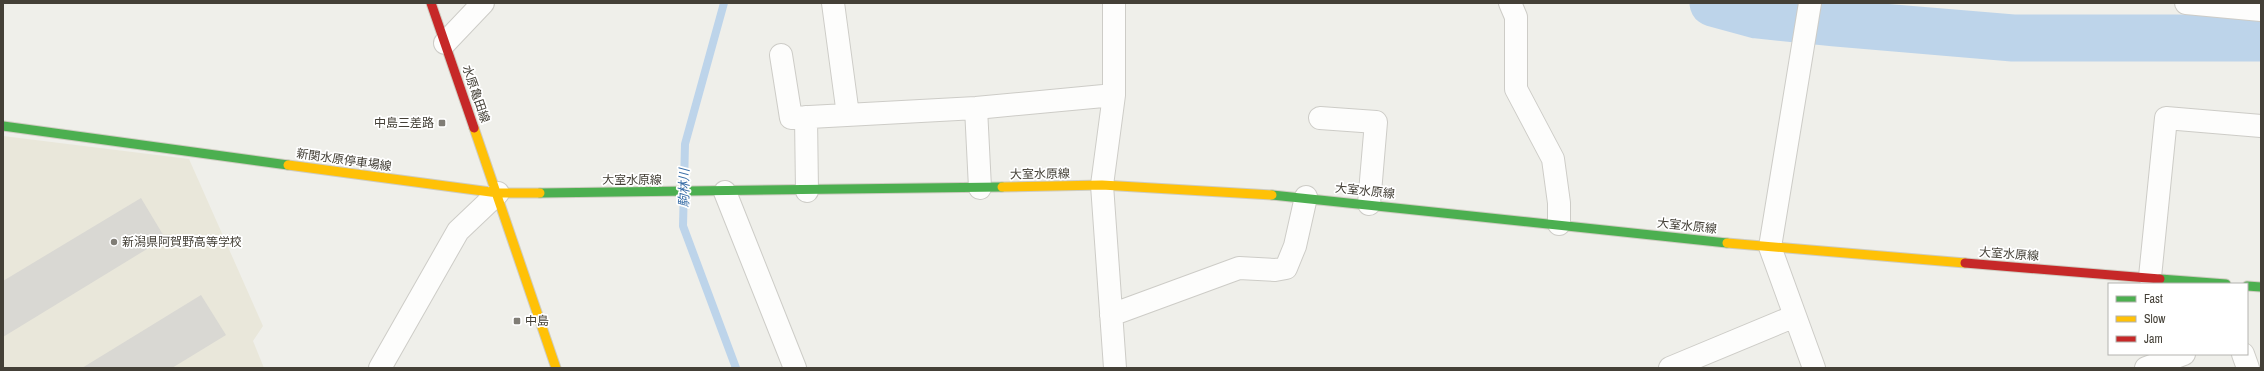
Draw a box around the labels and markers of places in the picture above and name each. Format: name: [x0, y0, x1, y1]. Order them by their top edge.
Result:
place label: 中島三差路: [374, 115, 434, 131]
marker: 中島三差路: [437, 118, 447, 128]
place label: 新潟県阿賀野高等学校: [122, 234, 242, 250]
marker: 新潟県阿賀野高等学校: [109, 237, 119, 247]
place label: 中島: [525, 313, 549, 329]
marker: 中島: [512, 316, 522, 326]

